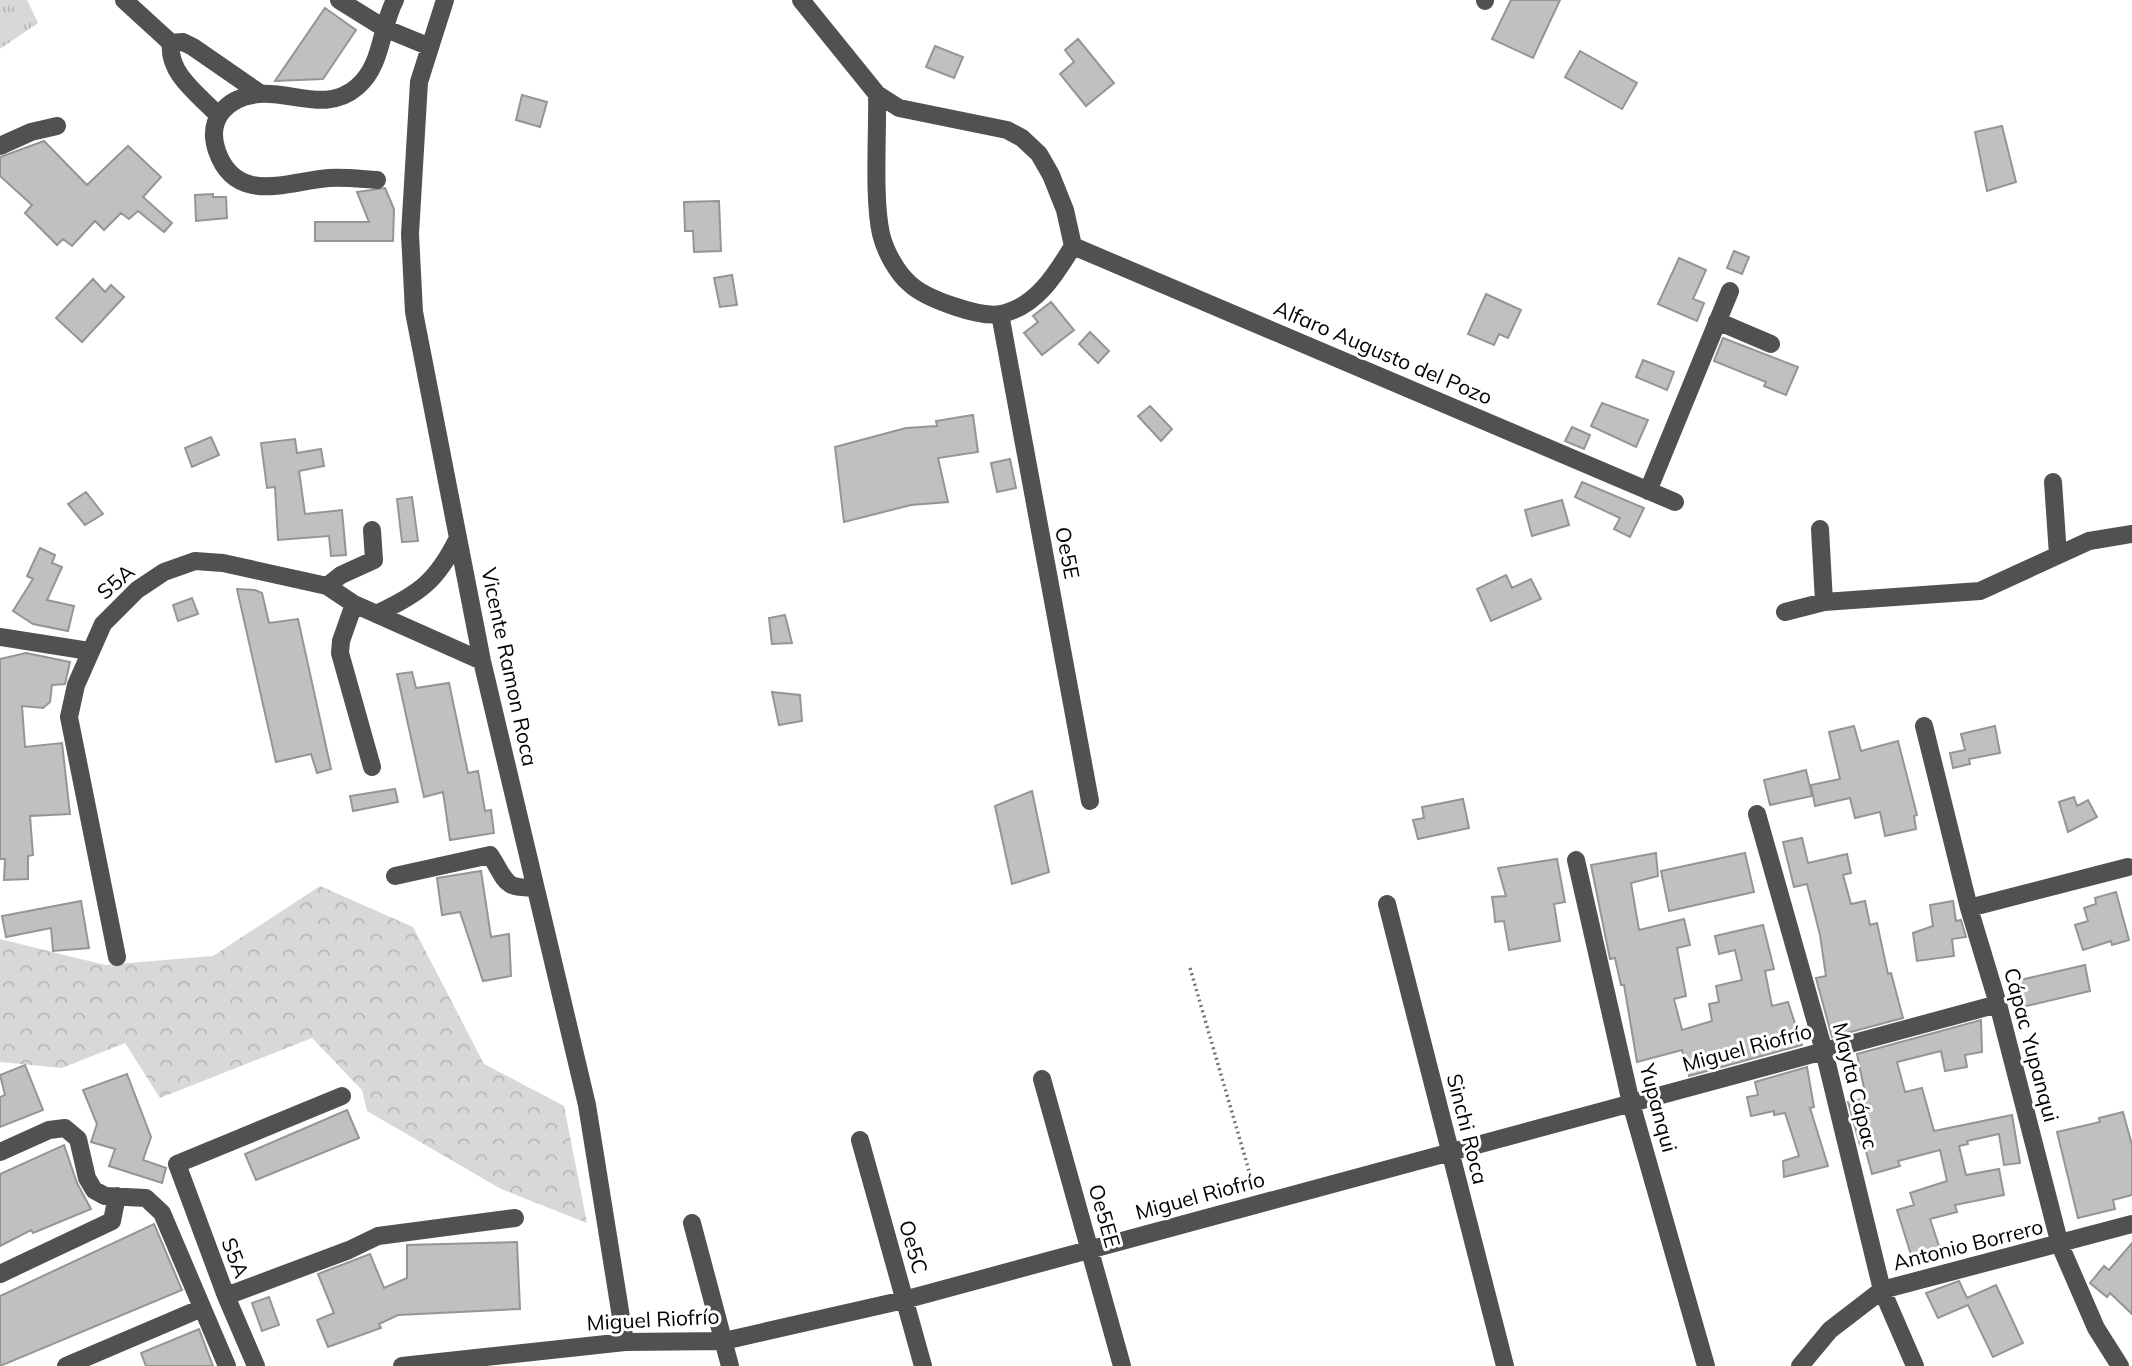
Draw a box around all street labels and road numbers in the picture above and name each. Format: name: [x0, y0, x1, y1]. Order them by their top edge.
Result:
street label: Alfaro Augusto del Pozo: [1270, 294, 1496, 410]
street label: Oe5E: [1050, 525, 1086, 581]
street label: S5A: [91, 558, 140, 605]
street label: Vicente Ramon Roca: [476, 565, 544, 768]
street label: Cápac Yupanqui: [1999, 965, 2065, 1125]
street label: Miguel Riofrío: [1679, 1017, 1814, 1077]
street label: Mayta Cápac: [1828, 1020, 1884, 1152]
street label: Yupanqui: [1634, 1060, 1683, 1155]
street label: Sinchi Roca: [1442, 1071, 1494, 1187]
street label: Miguel Riofrío: [1132, 1165, 1267, 1225]
street label: Oe5EE: [1084, 1181, 1126, 1251]
street label: Antonio Borrero: [1890, 1213, 2046, 1275]
street label: Oe5C: [894, 1217, 934, 1277]
street label: S5A: [216, 1234, 256, 1282]
street label: Miguel Riofrío: [586, 1303, 720, 1335]

